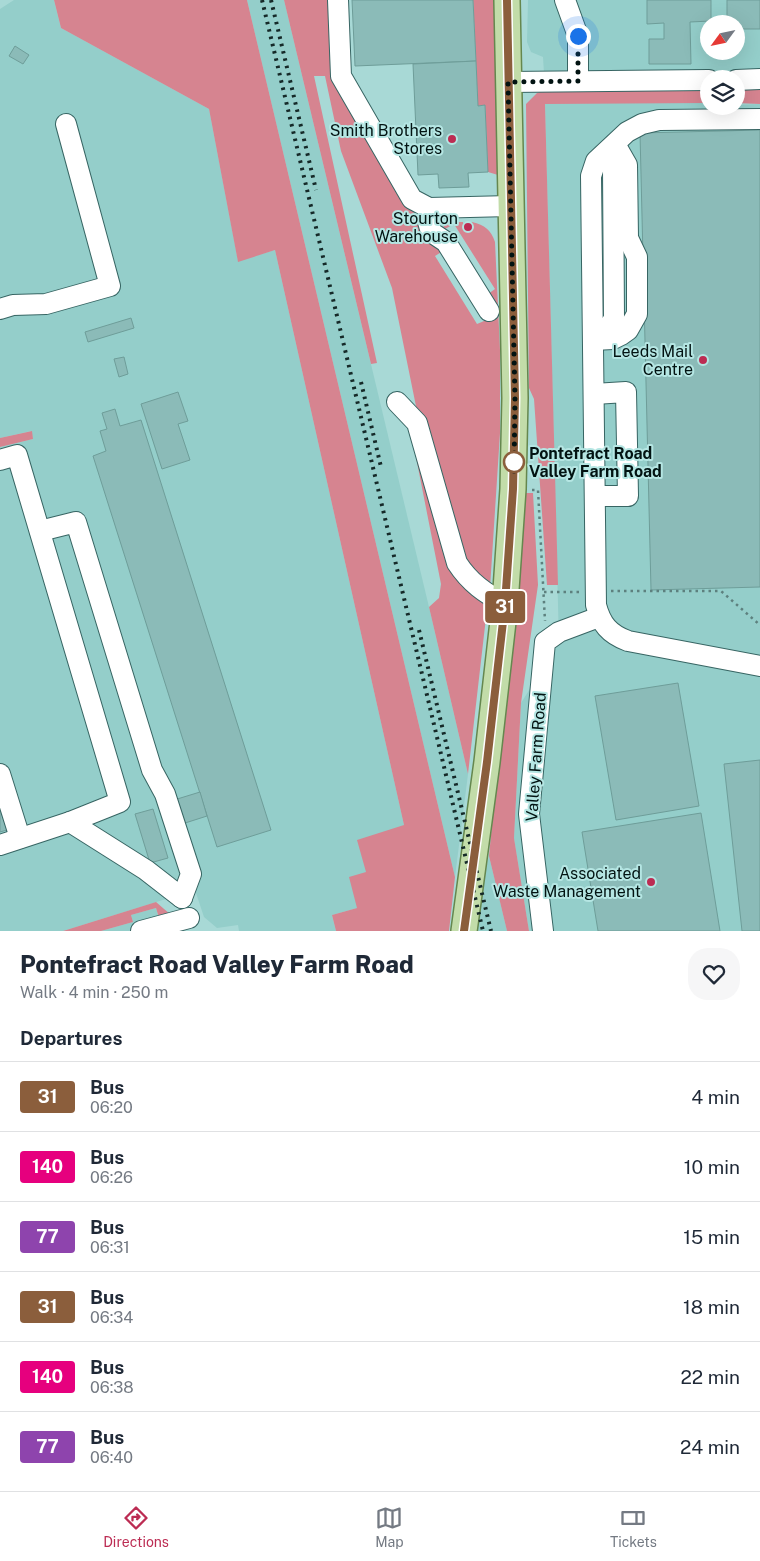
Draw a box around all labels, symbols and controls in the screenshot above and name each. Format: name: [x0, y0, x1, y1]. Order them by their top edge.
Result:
north arrow: [700, 15, 745, 60]
map controls: [700, 15, 745, 115]
your location: [566, 24, 591, 49]
button: layers: [700, 70, 745, 115]
place label: Smith Brothers Stores: [330, 121, 442, 158]
marker: Smith Brothers Stores: [446, 133, 458, 145]
place label: Stourton Warehouse: [375, 209, 458, 246]
marker: Stourton Warehouse: [462, 221, 474, 233]
place label: Leeds Mail Centre: [613, 342, 693, 379]
marker: Leeds Mail Centre: [697, 354, 709, 366]
place label: Pontefract Road Valley Farm Road: [529, 444, 662, 481]
marker: Pontefract Road Valley Farm Road: [503, 451, 525, 473]
line badge: 31: [482, 591, 528, 623]
text: 31: [495, 596, 515, 617]
street label: Valley Farm Road: [522, 692, 550, 822]
place label: Associated Waste Management: [493, 864, 641, 901]
marker: Associated Waste Management: [645, 876, 657, 888]
button: heart: [688, 948, 740, 1000]
text: Pontefract Road Valley Farm Road: [20, 950, 414, 978]
text: Walk · 4 min · 250 m: [20, 983, 168, 1002]
text: Departures: [20, 1027, 123, 1049]
text: Bus: [90, 1076, 124, 1098]
text: 31: [38, 1086, 57, 1107]
text: 4 min: [691, 1086, 740, 1108]
text: 06:20: [90, 1098, 133, 1117]
text: Bus: [90, 1146, 124, 1168]
text: 140: [32, 1156, 63, 1177]
text: 10 min: [684, 1156, 740, 1178]
text: 06:26: [90, 1168, 133, 1187]
text: Bus: [90, 1216, 124, 1238]
text: 77: [36, 1226, 59, 1247]
text: 15 min: [683, 1226, 740, 1248]
text: 06:31: [90, 1238, 130, 1257]
text: Bus: [90, 1286, 124, 1308]
text: 31: [38, 1296, 57, 1317]
text: 18 min: [683, 1296, 740, 1318]
text: 06:34: [90, 1308, 133, 1327]
text: Bus: [90, 1356, 124, 1378]
text: 140: [32, 1366, 63, 1387]
text: 22 min: [681, 1366, 740, 1388]
text: 06:38: [90, 1378, 134, 1397]
text: Bus: [90, 1426, 124, 1448]
text: 77: [36, 1436, 59, 1457]
text: 24 min: [680, 1436, 740, 1458]
text: 06:40: [90, 1448, 133, 1467]
tab: Directions: [103, 1504, 169, 1550]
tab: Map: [375, 1504, 404, 1550]
tab: Tickets: [610, 1504, 657, 1550]

